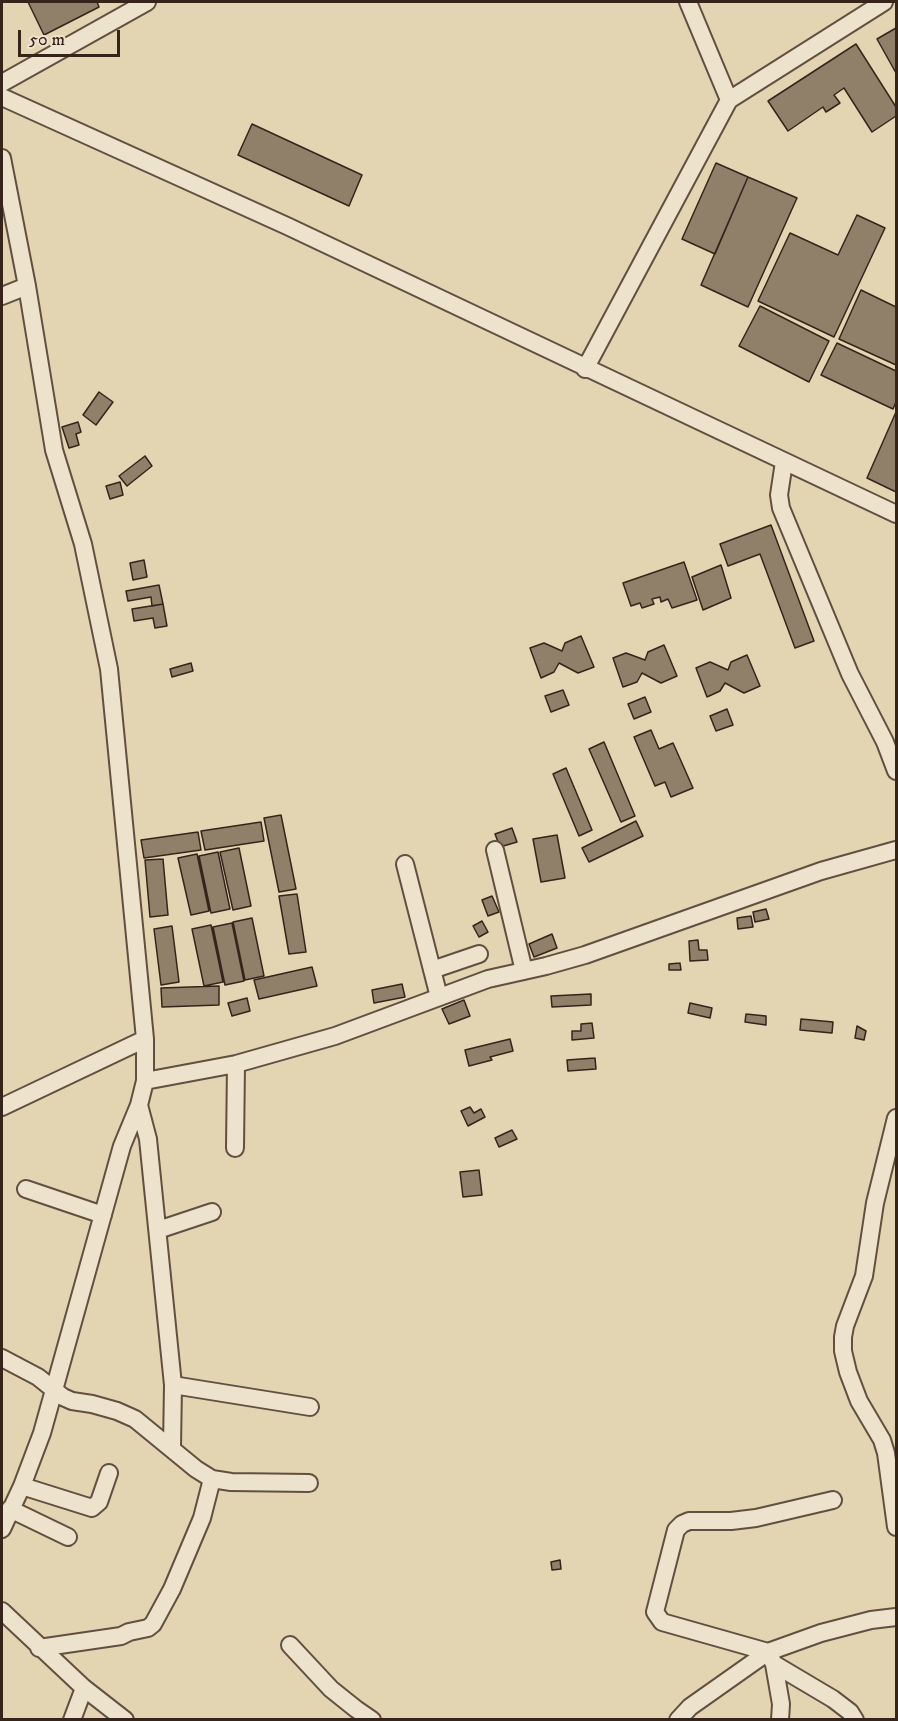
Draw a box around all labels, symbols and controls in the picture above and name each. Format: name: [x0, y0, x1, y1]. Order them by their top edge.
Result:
scale bar: [21, 18, 123, 56]
text: 50 m: [29, 29, 65, 51]

